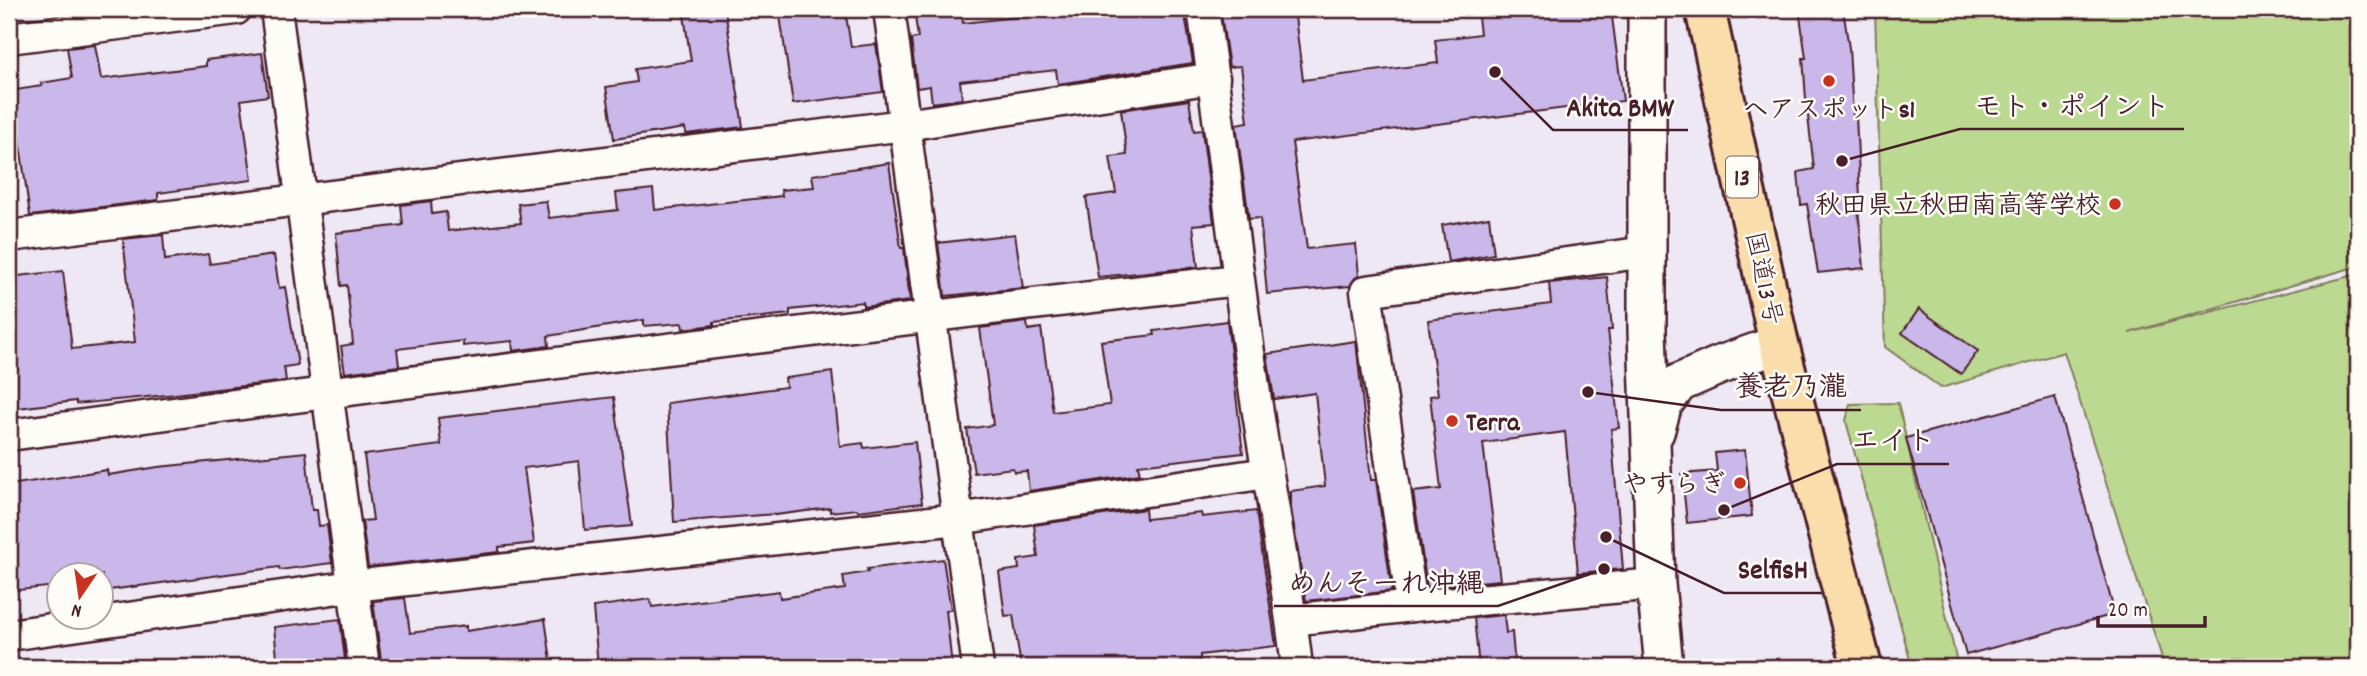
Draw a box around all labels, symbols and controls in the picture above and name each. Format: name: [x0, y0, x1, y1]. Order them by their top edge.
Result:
marker: ヘアスポットs1: [1821, 73, 1837, 89]
callout: モト・ポイント: [1960, 80, 2184, 129]
callout: Akita BMW: [1553, 81, 1688, 130]
text: モト・ポイント: [1974, 90, 2170, 130]
text: Akita BMW: [1566, 91, 1675, 131]
place label: ヘアスポットs1: [1743, 93, 1915, 130]
road number: 13: [1726, 156, 1758, 197]
place label: 秋田県立秋田南高等学校: [1815, 189, 2101, 226]
marker: 秋田県立秋田南高等学校: [2107, 196, 2123, 212]
street label: 国道13号: [1734, 228, 1790, 329]
callout: 養老乃瀧: [1721, 361, 1861, 410]
text: 養老乃瀧: [1735, 370, 1847, 410]
place label: Terra: [1466, 406, 1520, 443]
marker: Terra: [1444, 413, 1460, 429]
callout: エイト: [1837, 415, 1949, 464]
text: エイト: [1851, 424, 1935, 464]
place label: やすらぎ: [1622, 468, 1726, 505]
marker: やすらぎ: [1732, 475, 1748, 491]
callout: SelfisH: [1724, 544, 1822, 593]
text: SelfisH: [1738, 553, 1808, 593]
callout: めんそーれ沖縄: [1274, 557, 1498, 606]
north arrow: [46, 560, 116, 630]
text: めんそーれ沖縄: [1288, 567, 1484, 607]
scale bar: [2098, 585, 2204, 629]
text: N: [69, 595, 85, 623]
text: 20 m: [2108, 597, 2148, 627]

